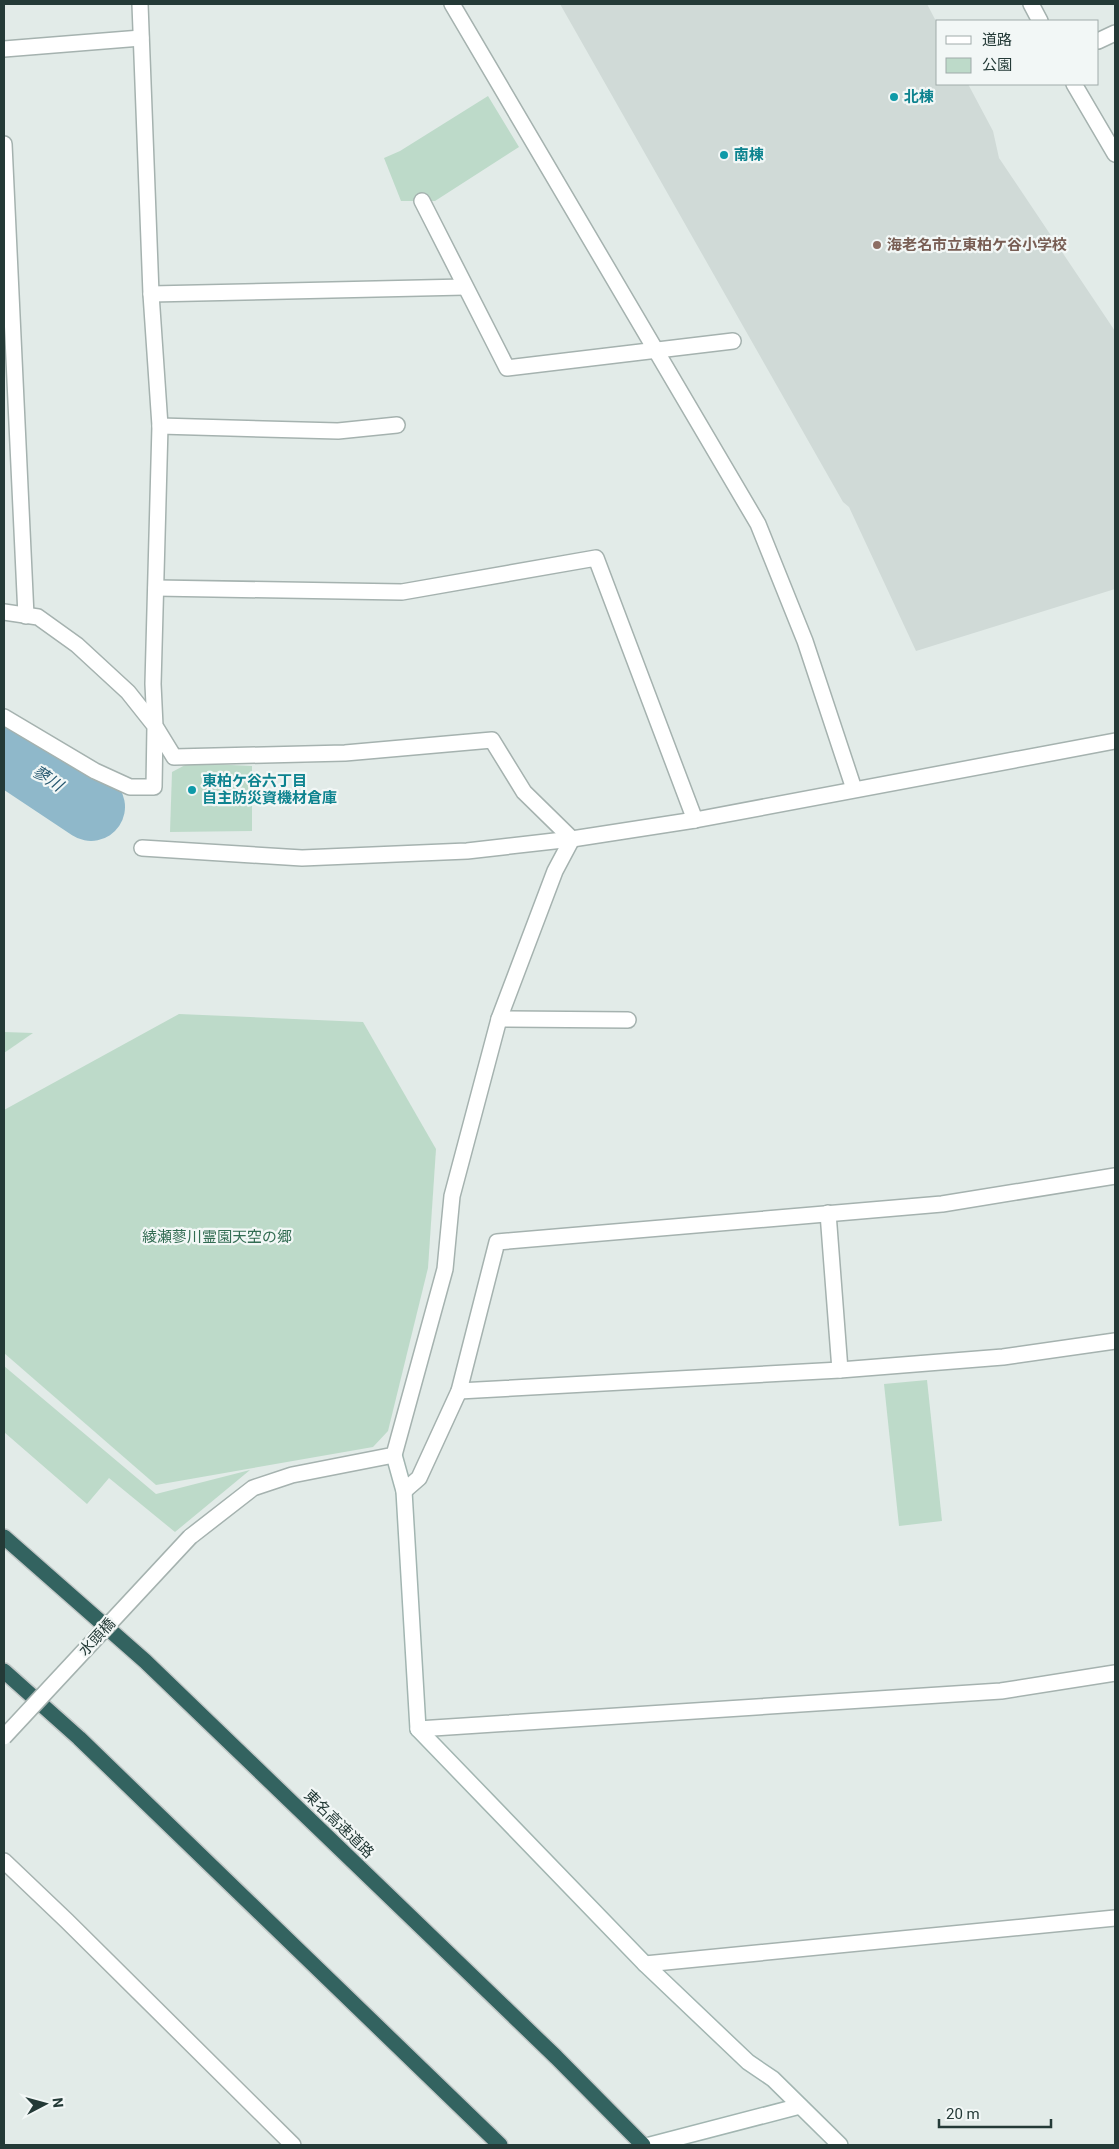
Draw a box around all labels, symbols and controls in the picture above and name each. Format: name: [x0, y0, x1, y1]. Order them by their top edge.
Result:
legend: [936, 20, 1099, 85]
text: 道路: [982, 31, 1012, 49]
text: 公園: [982, 56, 1012, 74]
place label: 北棟: [904, 88, 934, 106]
marker: 北棟: [888, 91, 900, 103]
place label: 南棟: [734, 146, 764, 164]
marker: 南棟: [718, 149, 730, 161]
place label: 海老名市立東柏ケ谷小学校: [887, 236, 1067, 254]
marker: 海老名市立東柏ケ谷小学校: [871, 239, 883, 251]
water label: 蓼川: [29, 762, 68, 796]
place label: 東柏ケ谷六丁目 自主防災資機材倉庫: [202, 772, 337, 807]
marker: 東柏ケ谷六丁目 自主防災資機材倉庫: [186, 784, 198, 796]
park label: 綾瀬蓼川霊園天空の郷: [142, 1228, 292, 1246]
street label: 水頭橋: [75, 1614, 119, 1660]
street label: 東名高速道路: [300, 1786, 378, 1862]
north arrow: [20, 2079, 70, 2129]
scale bar: [939, 2096, 1052, 2128]
text: N: [49, 2097, 66, 2108]
text: 20 m: [946, 2105, 980, 2123]

